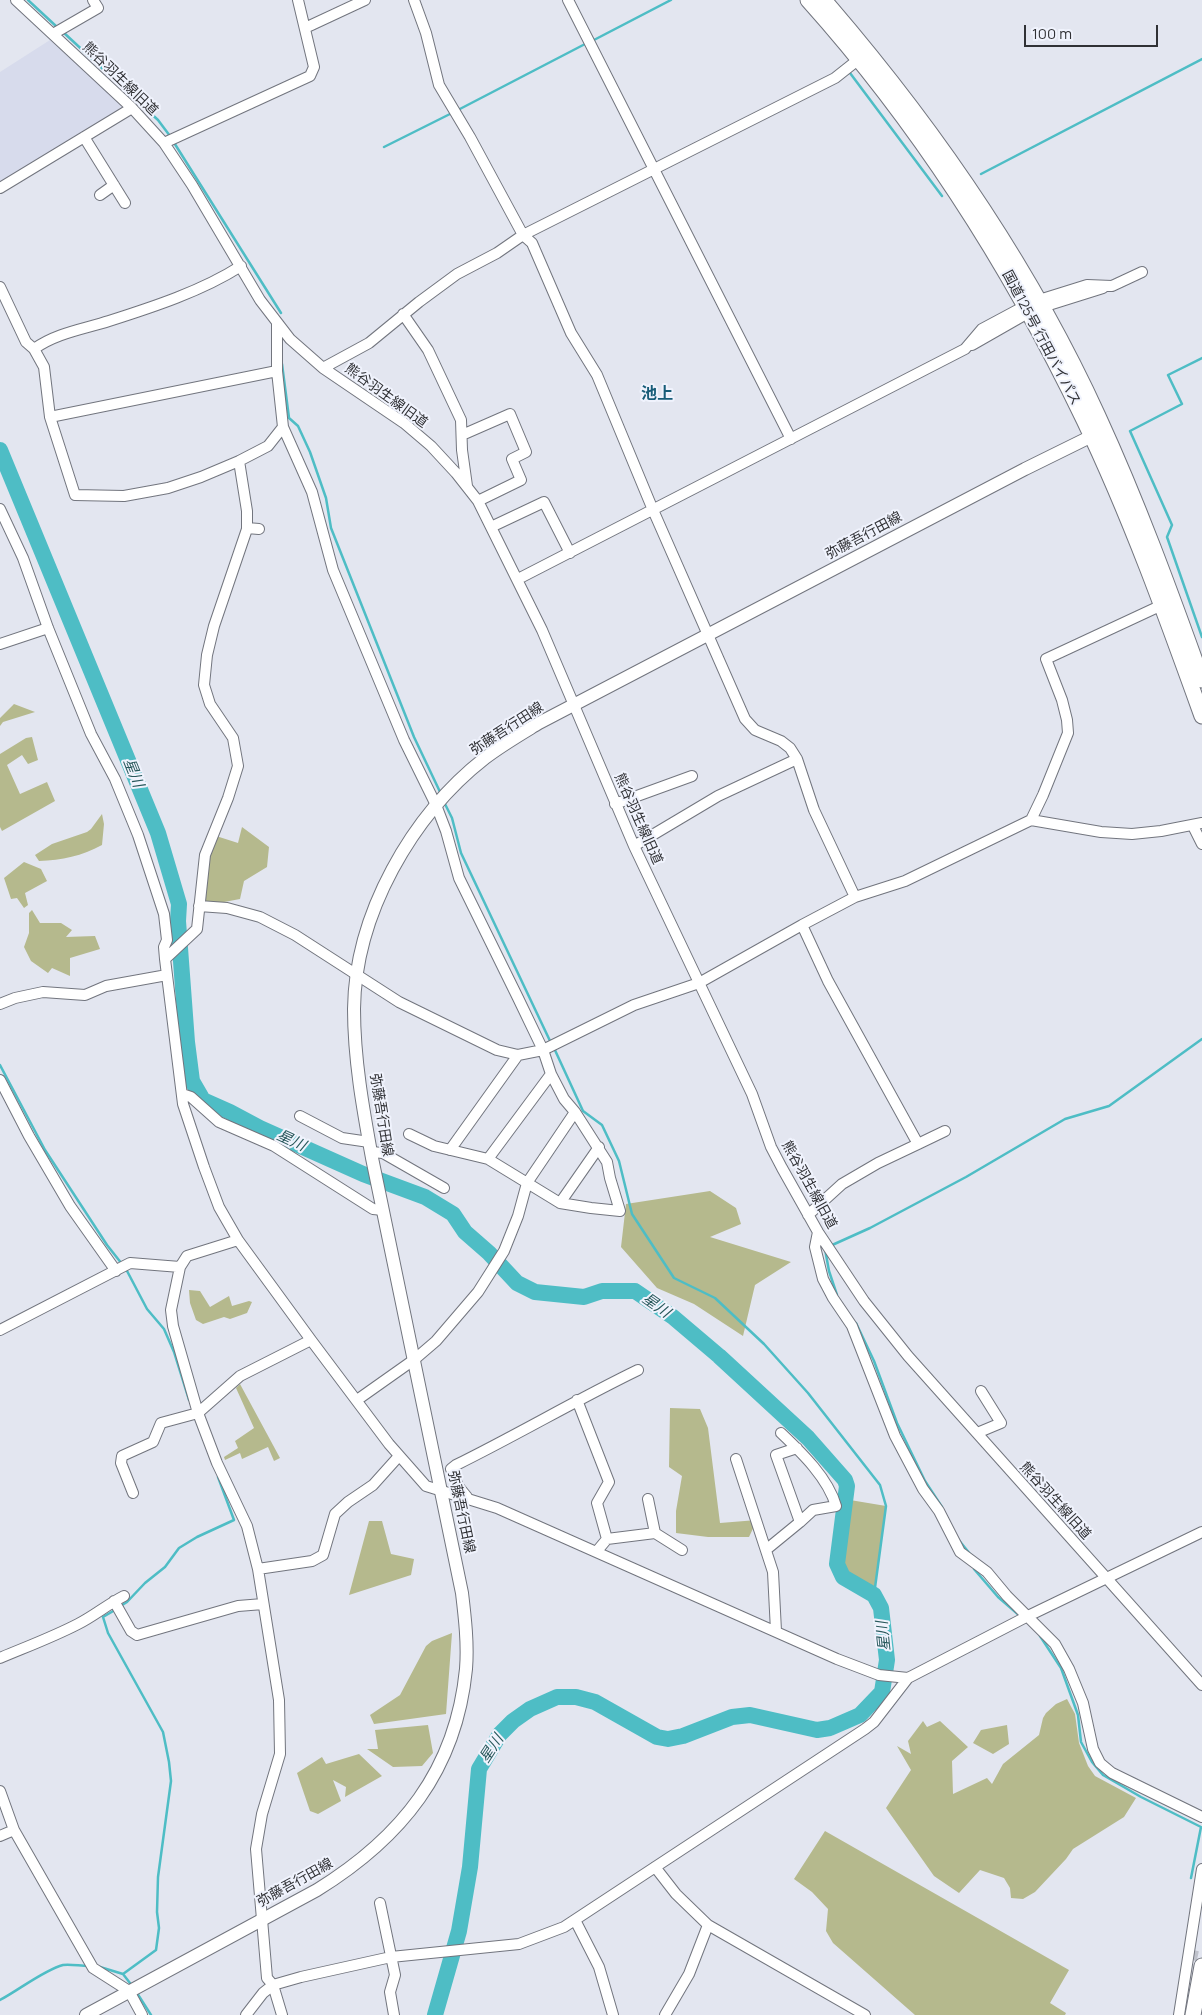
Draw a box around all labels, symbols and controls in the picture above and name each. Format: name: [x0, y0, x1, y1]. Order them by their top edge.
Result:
scale bar: [1027, 15, 1161, 47]
text: 100 m: [1032, 23, 1072, 44]
street label: 熊谷羽生線旧道: [79, 39, 161, 119]
street label: 国道125号 行田バイパス: [998, 268, 1084, 408]
street label: 熊谷羽生線旧道: [341, 360, 431, 432]
district label: 池上: [641, 385, 673, 405]
street label: 弥藤吾行田線: [823, 509, 905, 563]
street label: 弥藤吾行田線: [467, 699, 547, 759]
water label: 星川: [119, 756, 147, 790]
street label: 熊谷羽生線旧道: [610, 771, 666, 867]
street label: 弥藤吾行田線: [366, 1072, 396, 1158]
water label: 星川: [274, 1127, 308, 1155]
street label: 熊谷羽生線旧道: [778, 1138, 840, 1232]
water label: 星川: [639, 1290, 673, 1322]
street label: 熊谷羽生線旧道: [1016, 1459, 1094, 1543]
street label: 弥藤吾行田線: [444, 1469, 478, 1555]
water label: 星川: [873, 1620, 895, 1652]
water label: 星川: [476, 1732, 508, 1766]
street label: 弥藤吾行田線: [254, 1855, 336, 1911]

